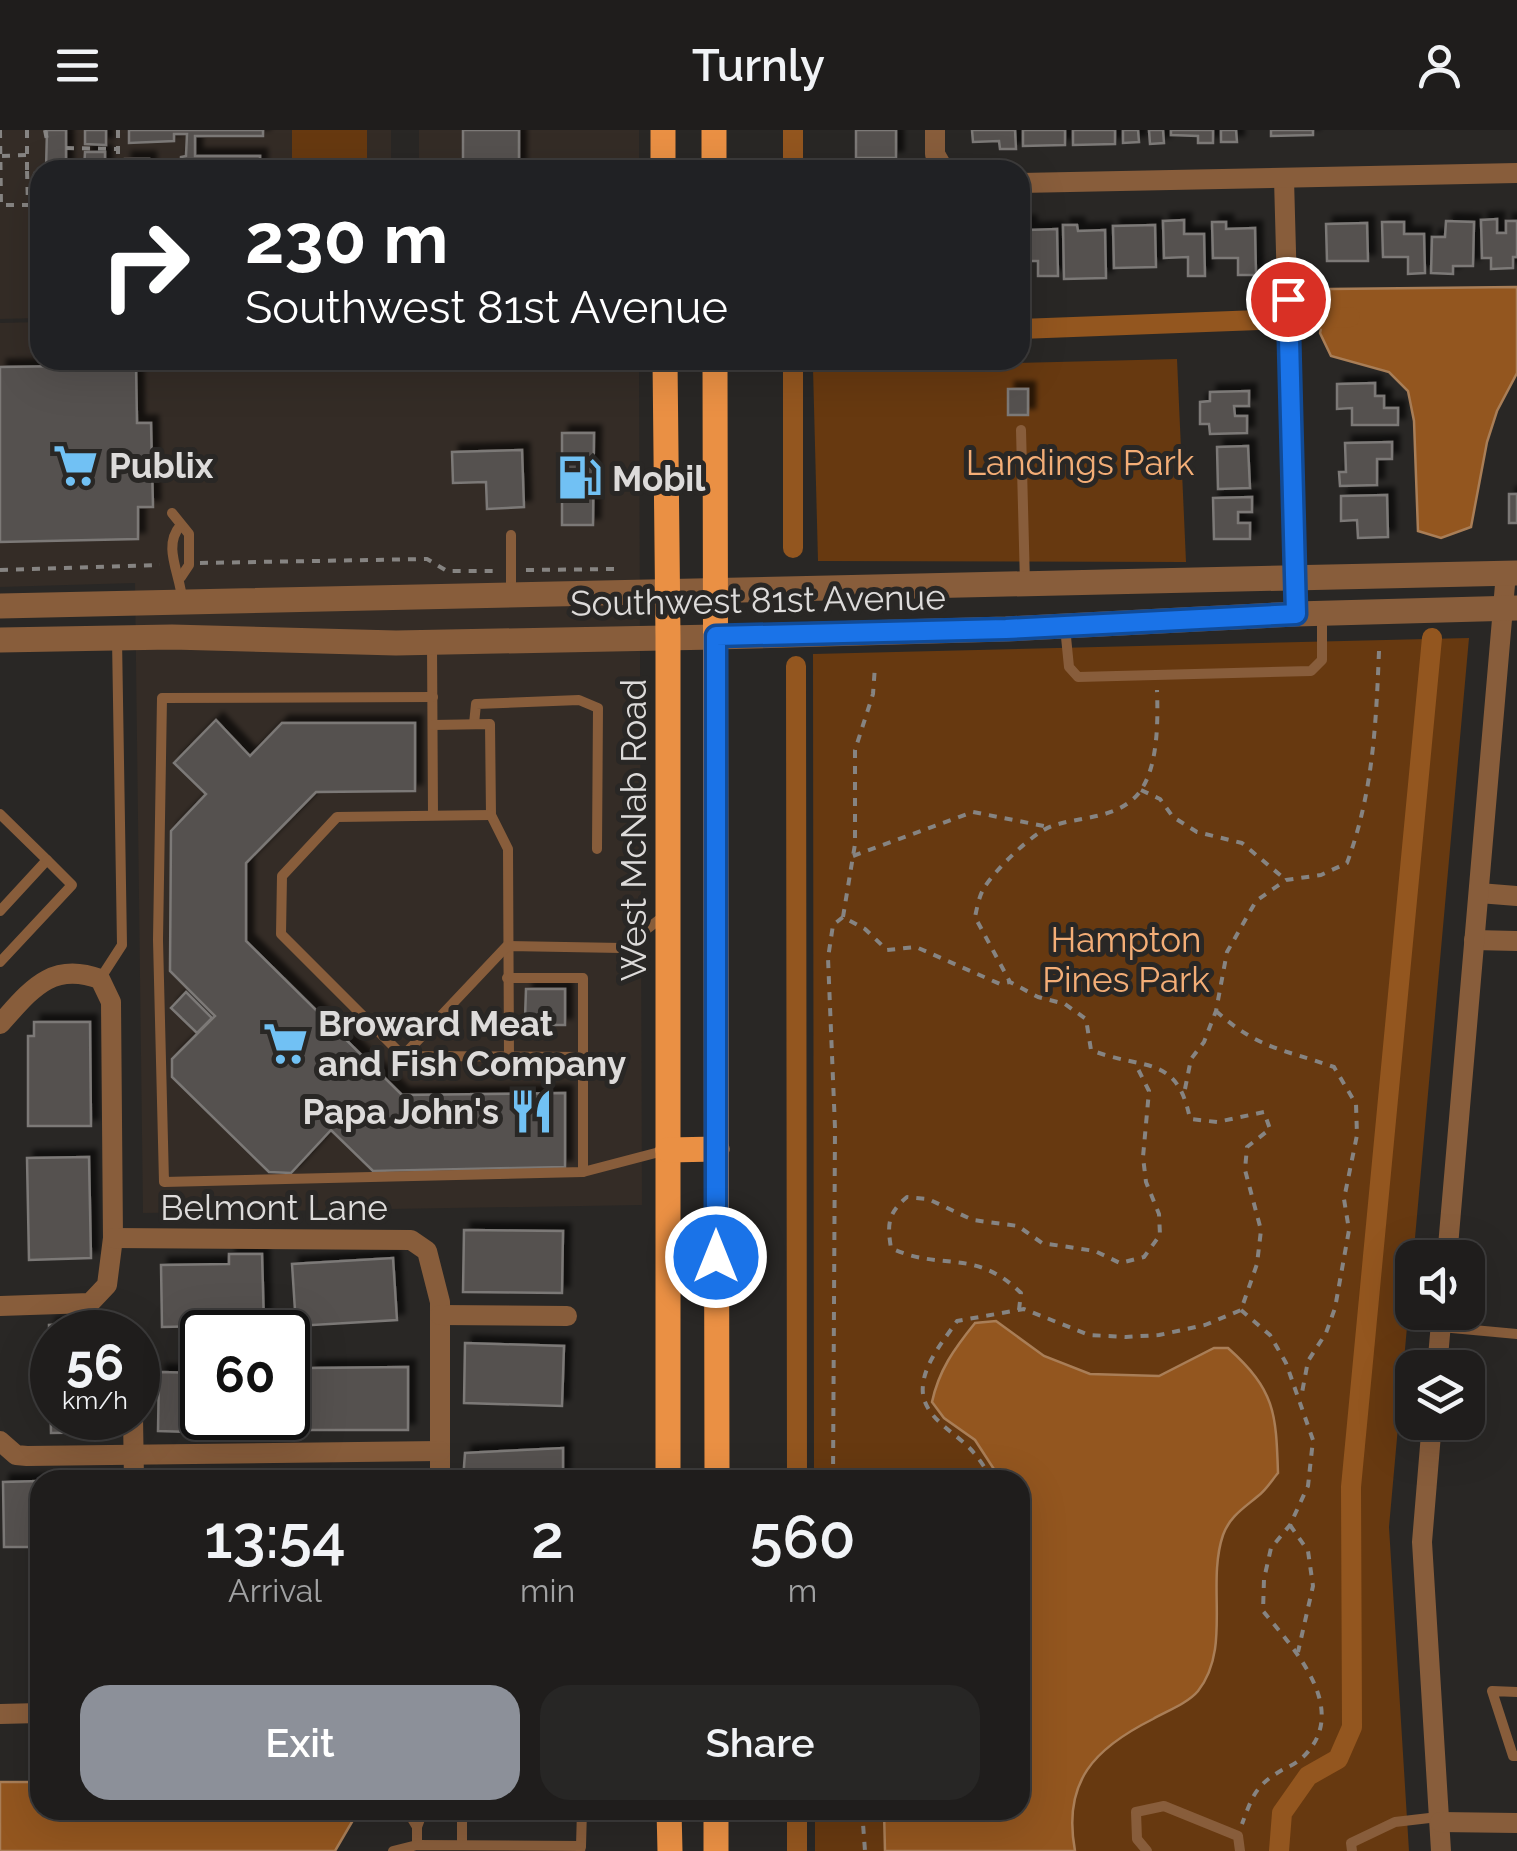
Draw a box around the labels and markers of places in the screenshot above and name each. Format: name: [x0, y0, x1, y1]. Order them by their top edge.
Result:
pin: [1246, 257, 1331, 342]
supermarket icon: Publix: [52, 441, 100, 489]
place label: Publix: [109, 445, 214, 486]
fuel station icon: Mobil: [555, 454, 603, 502]
place label: Mobil: [612, 458, 706, 499]
place label: Broward Meat and Fish Company: [318, 1003, 626, 1084]
supermarket icon: Broward Meat and Fish Company: [261, 1019, 309, 1067]
restaurant icon: Papa John's: [508, 1087, 556, 1135]
place label: Papa John's: [302, 1091, 499, 1132]

